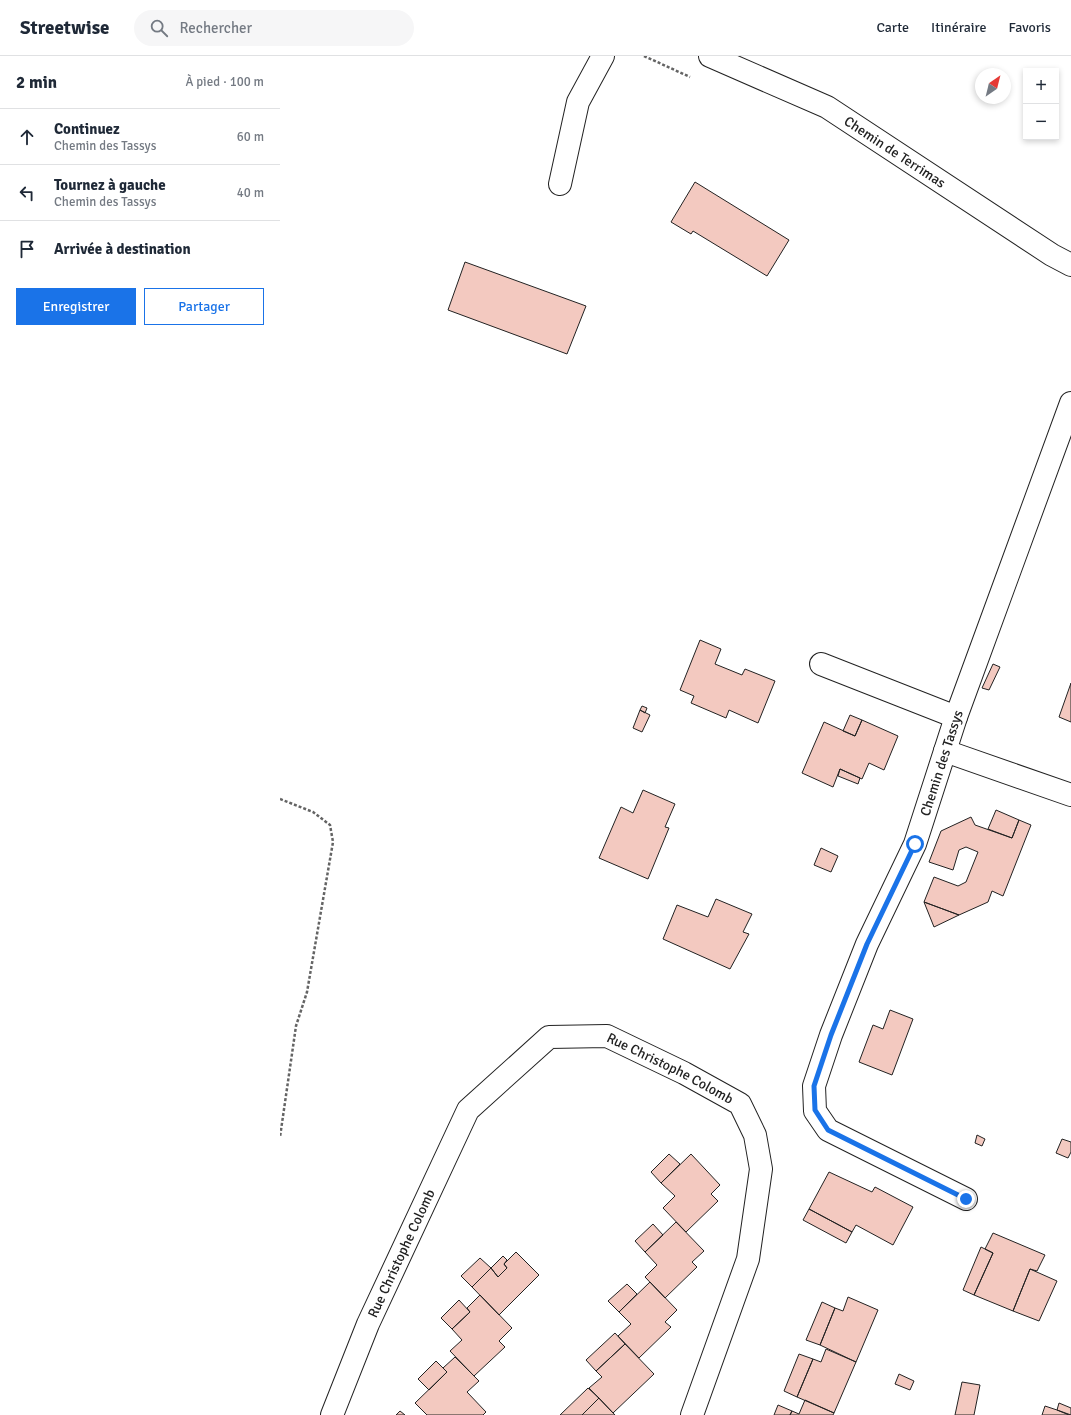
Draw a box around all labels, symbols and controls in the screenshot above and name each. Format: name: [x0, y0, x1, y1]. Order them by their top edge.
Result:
search box: [134, 10, 414, 46]
text: Streetwise: [20, 16, 110, 40]
icon: search: [148, 17, 170, 39]
text: Rechercher: [180, 19, 252, 37]
text: Carte: [876, 19, 909, 36]
text: Itinéraire: [931, 19, 987, 36]
text: Favoris: [1009, 19, 1051, 36]
north arrow: [975, 68, 1011, 104]
map controls: [1023, 68, 1059, 140]
button: +: [1023, 68, 1059, 104]
text: 2 min: [16, 72, 57, 93]
text: À pied · 100 m: [185, 74, 264, 90]
button: −: [1023, 104, 1059, 140]
street label: Chemin de Terrimas: [841, 112, 949, 191]
text: Continuez: [54, 120, 120, 138]
icon: ahead: [16, 126, 38, 148]
text: 60 m: [237, 129, 264, 145]
text: Chemin des Tassys: [54, 138, 156, 154]
text: Tournez à gauche: [54, 176, 166, 194]
icon: left: [16, 182, 38, 204]
text: 40 m: [237, 185, 264, 201]
text: Chemin des Tassys: [54, 194, 156, 210]
icon: arrive: [16, 238, 38, 260]
text: Arrivée à destination: [54, 240, 191, 258]
button: Enregistrer: [16, 288, 136, 325]
button: Partager: [144, 288, 264, 325]
street label: Chemin des Tassys: [916, 708, 966, 818]
route start: [906, 835, 924, 853]
street label: Rue Christophe Colomb: [604, 1029, 737, 1107]
street label: Rue Christophe Colomb: [364, 1186, 438, 1320]
route end: [957, 1190, 975, 1208]

